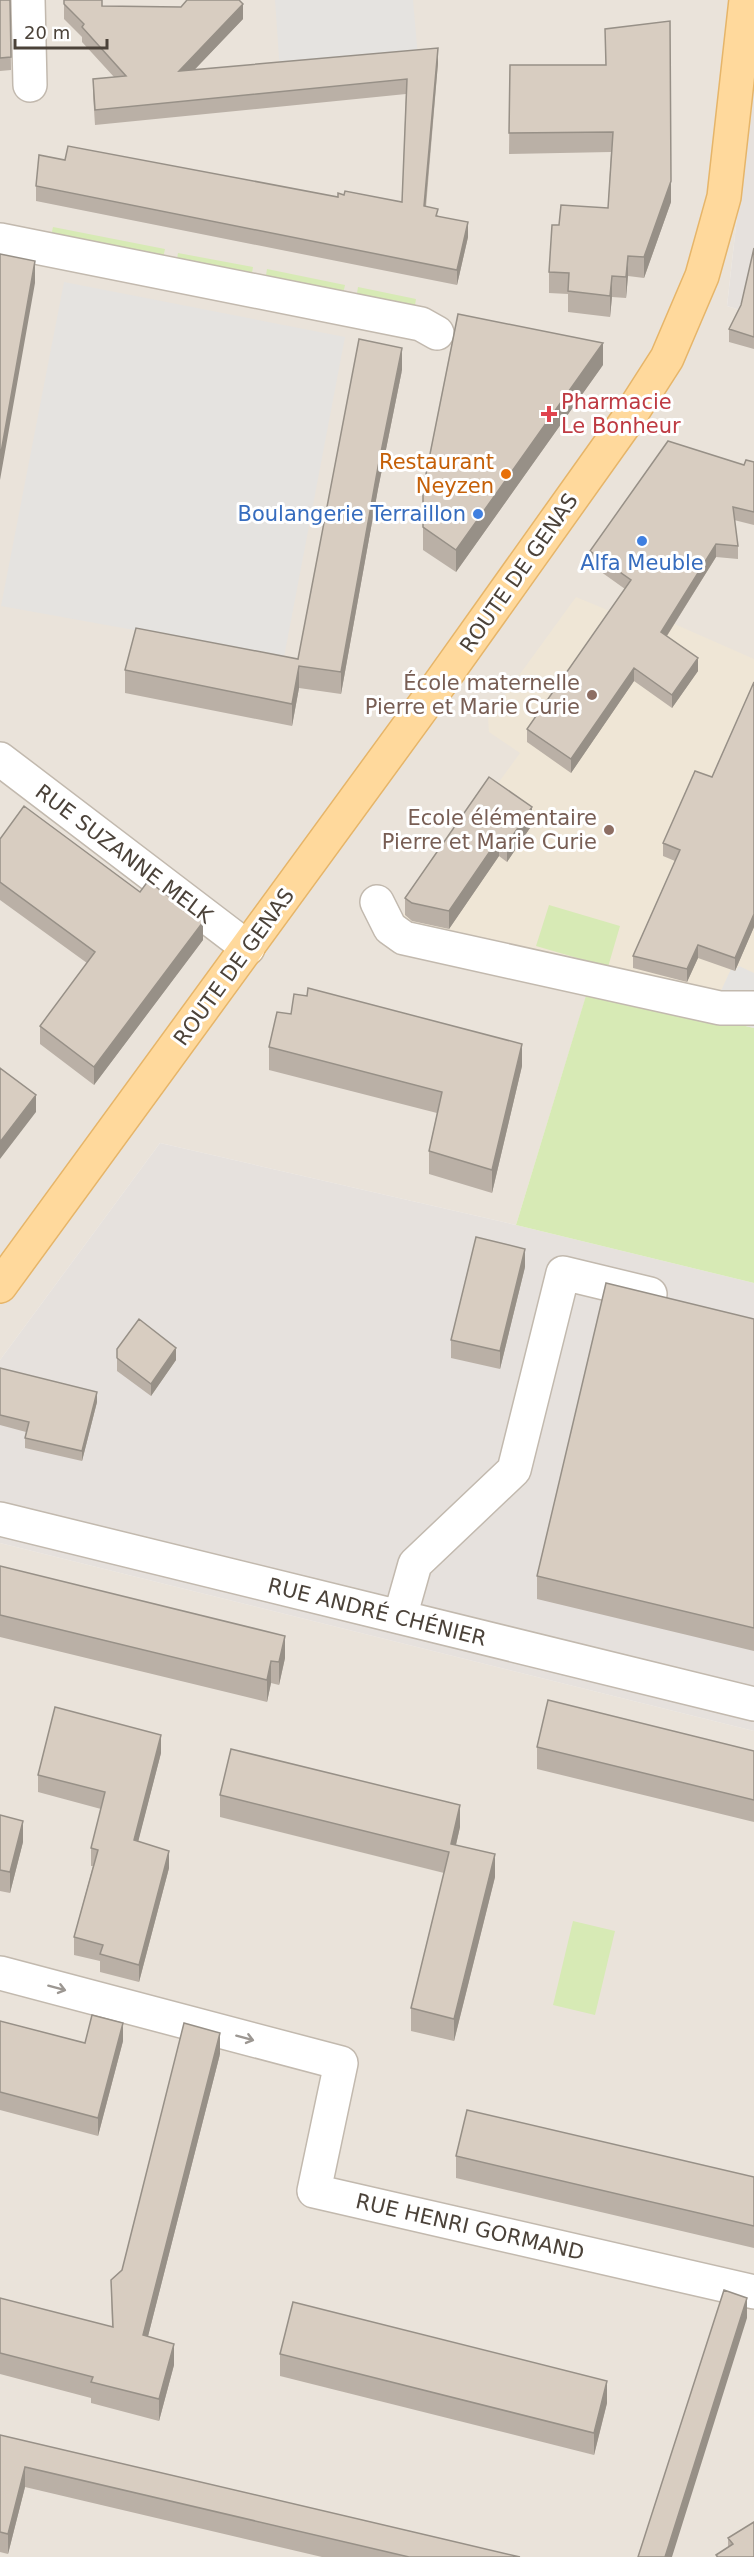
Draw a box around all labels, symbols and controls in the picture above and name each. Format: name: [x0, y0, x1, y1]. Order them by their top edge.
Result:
scale bar: [15, 12, 106, 50]
text: 20 m: [24, 22, 70, 43]
place label: Pharmacie Le Bonheur: [561, 390, 681, 438]
marker: Pharmacie Le Bonheur: [542, 407, 556, 421]
place label: Restaurant Neyzen: [379, 450, 494, 498]
marker: Restaurant Neyzen: [499, 467, 513, 481]
street label: ROUTE DE GENAS: [455, 489, 583, 657]
place label: Boulangerie Terraillon: [238, 502, 466, 526]
marker: Boulangerie Terraillon: [471, 507, 485, 521]
marker: Alfa Meuble: [635, 534, 649, 548]
place label: Alfa Meuble: [580, 551, 704, 575]
place label: École maternelle Pierre et Marie Curie: [365, 670, 580, 719]
marker: École maternelle Pierre et Marie Curie: [585, 688, 599, 702]
street label: RUE SUZANNE MELK: [31, 780, 218, 929]
place label: Ecole élémentaire Pierre et Marie Curie: [382, 806, 597, 854]
marker: Ecole élémentaire Pierre et Marie Curie: [602, 823, 616, 837]
street label: ROUTE DE GENAS: [169, 884, 299, 1050]
street label: RUE ANDRÉ CHÉNIER: [265, 1572, 489, 1651]
one-way arrow: [47, 1982, 66, 1994]
one-way arrow: [235, 2032, 254, 2044]
street label: RUE HENRI GORMAND: [353, 2189, 587, 2265]

